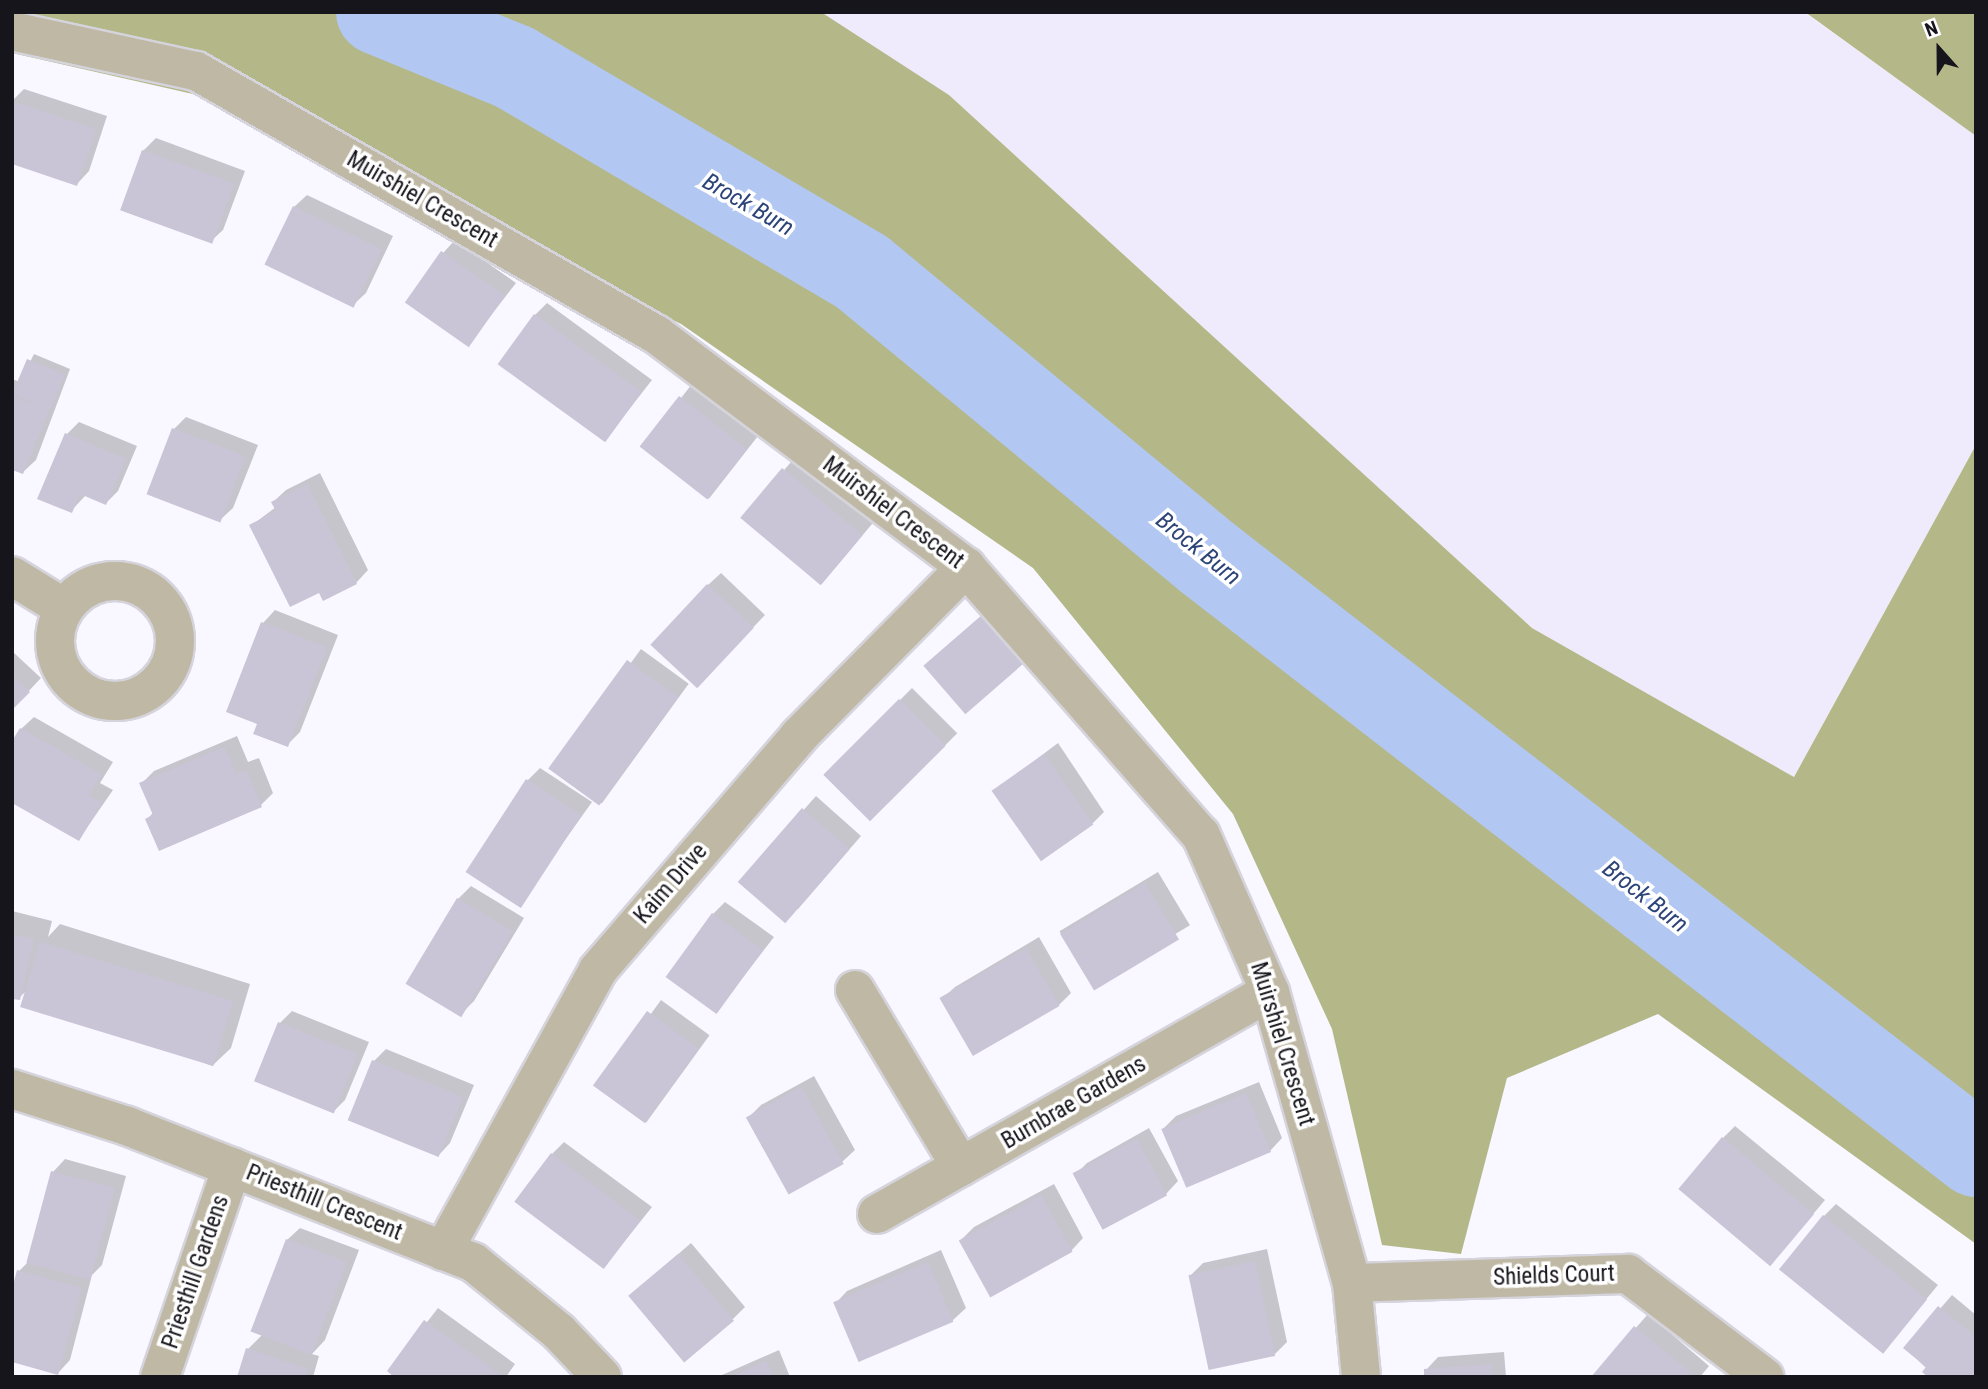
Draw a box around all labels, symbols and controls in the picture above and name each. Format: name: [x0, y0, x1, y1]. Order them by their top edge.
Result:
north arrow: [1904, 14, 1974, 84]
text: N: [1922, 16, 1941, 42]
street label: Muirshiel Crescent: [342, 146, 502, 254]
water label: Brock Burn: [697, 167, 799, 243]
street label: Muirshiel Crescent: [817, 451, 969, 575]
water label: Brock Burn: [1150, 506, 1246, 592]
street label: Kaim Drive: [629, 838, 713, 930]
water label: Brock Burn: [1597, 855, 1693, 939]
street label: Muirshiel Crescent: [1244, 959, 1320, 1129]
street label: Burnbrae Gardens: [997, 1051, 1151, 1155]
street label: Priesthill Crescent: [242, 1159, 406, 1247]
street label: Priesthill Gardens: [157, 1192, 235, 1352]
street label: Shields Court: [1493, 1260, 1615, 1292]

